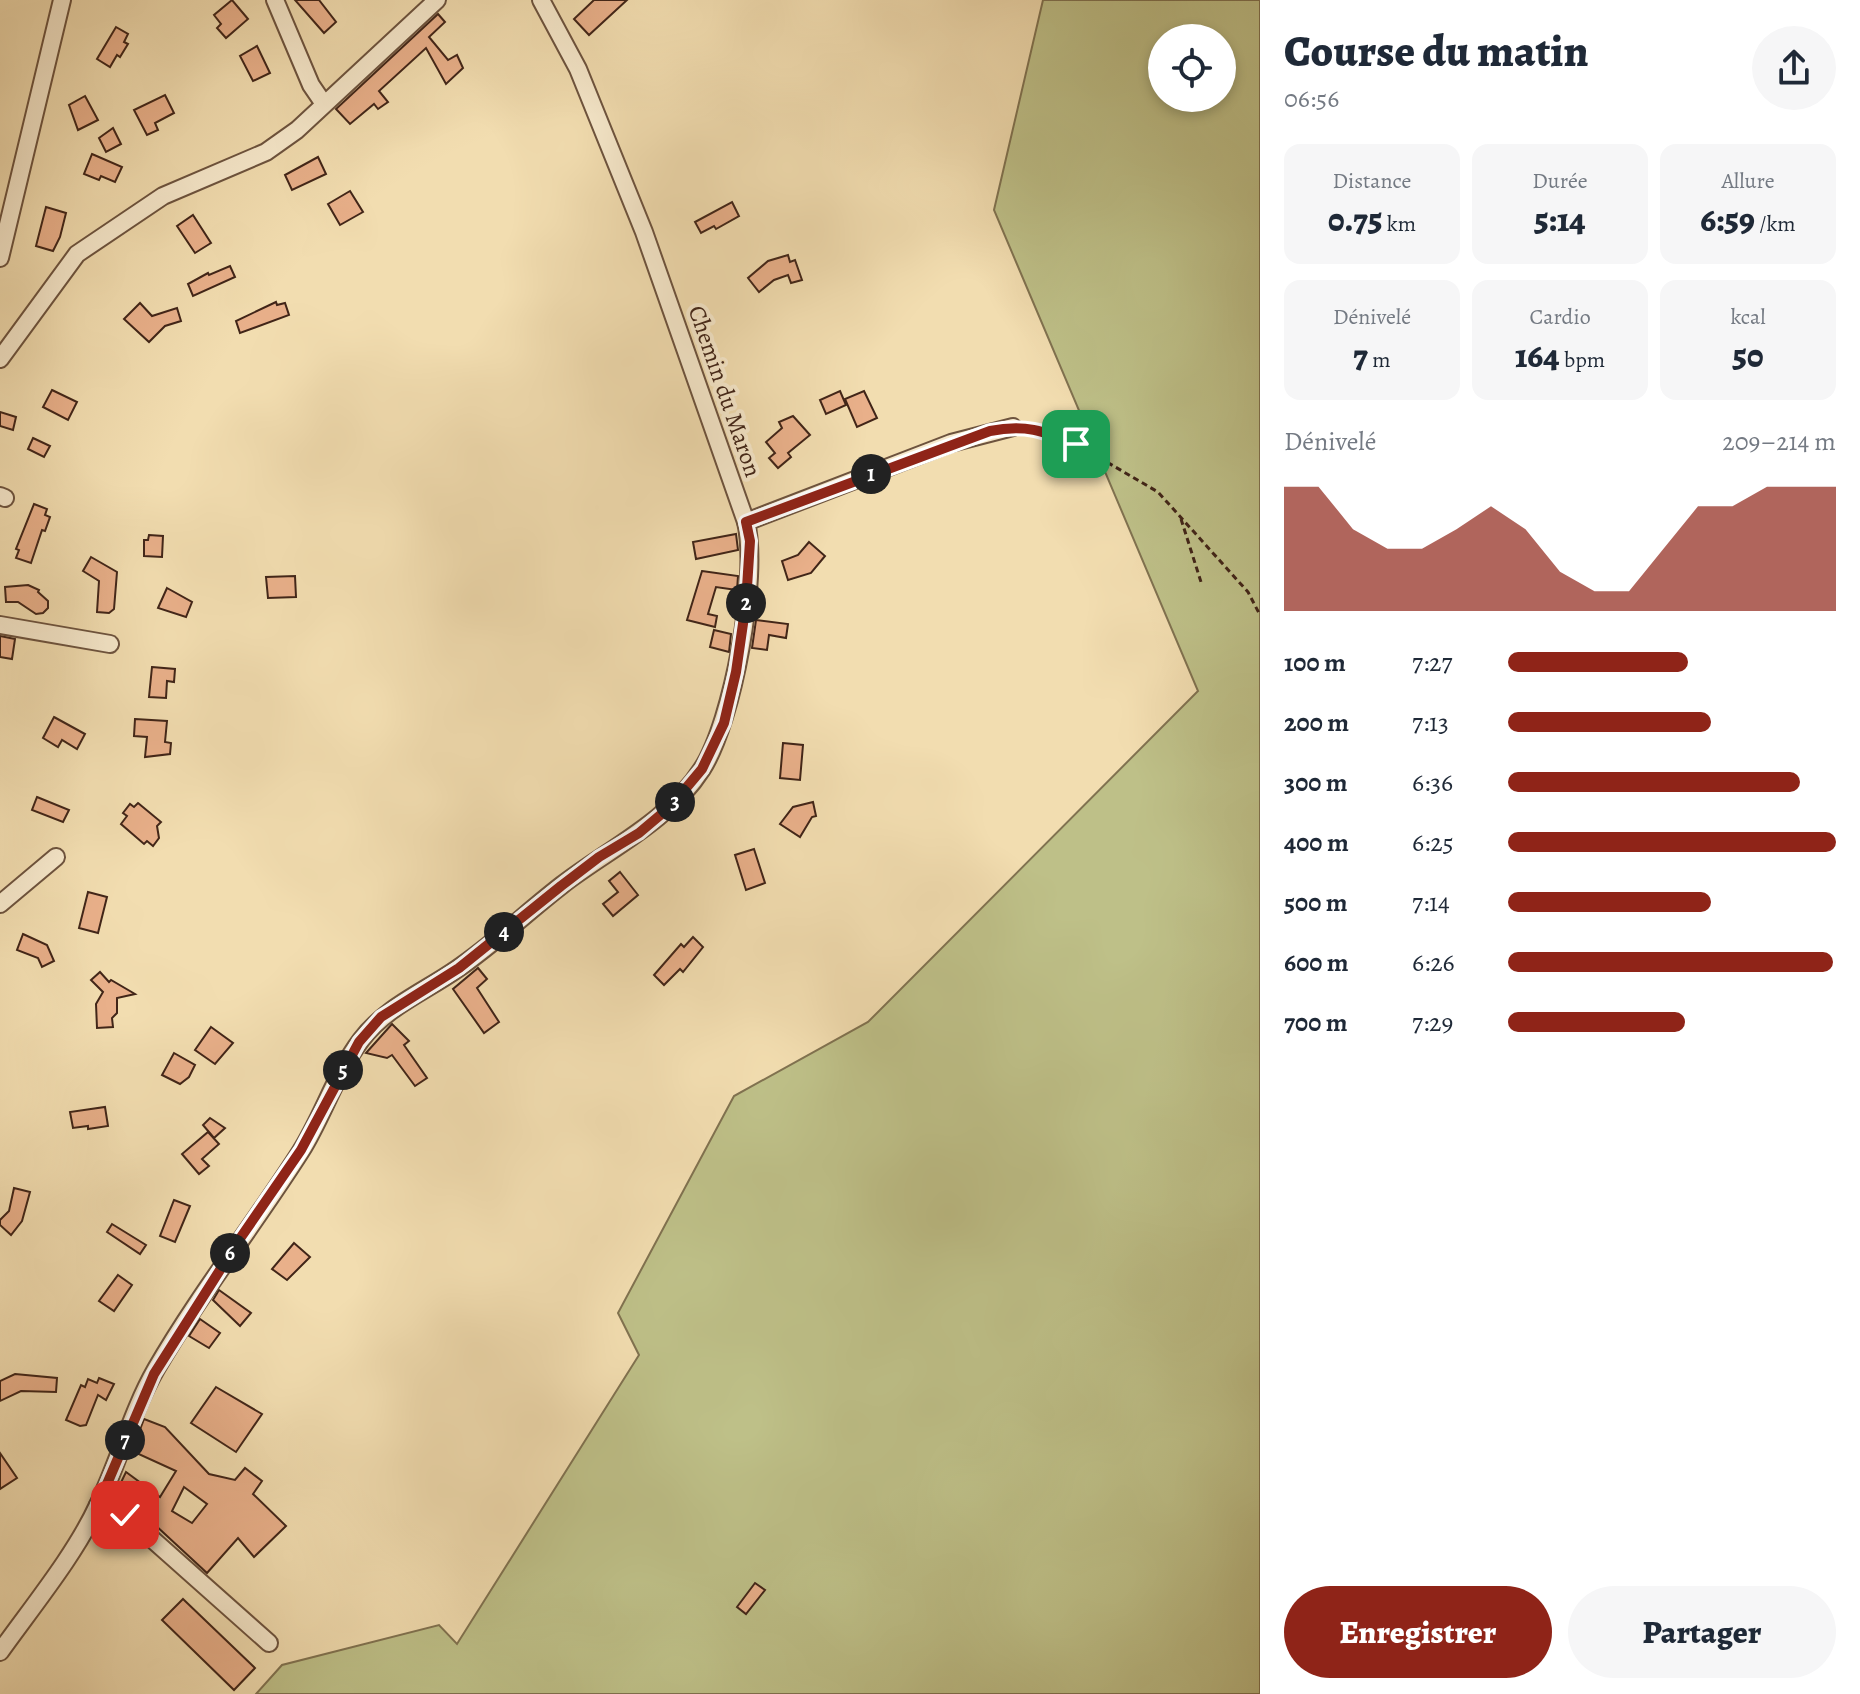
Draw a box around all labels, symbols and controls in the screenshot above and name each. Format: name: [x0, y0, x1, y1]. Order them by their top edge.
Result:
text: Course du matin: [1284, 21, 1588, 81]
map controls: [1148, 24, 1236, 112]
button: locate: [1148, 24, 1236, 112]
button: share: [1752, 26, 1836, 110]
text: 06:56: [1284, 81, 1339, 116]
text: Distance: [1333, 166, 1411, 196]
text: Durée: [1532, 166, 1588, 196]
text: Allure: [1721, 166, 1775, 196]
text: 0.75: [1328, 196, 1382, 243]
text: 5:14: [1534, 196, 1586, 243]
text: 6:59: [1700, 196, 1755, 243]
text: km: [1382, 209, 1416, 239]
text: /km: [1755, 209, 1796, 239]
street label: Chemin du Maron: [681, 301, 769, 481]
text: Dénivelé: [1333, 302, 1411, 332]
text: Cardio: [1529, 302, 1591, 332]
text: kcal: [1730, 302, 1766, 332]
text: 7: [1353, 332, 1368, 379]
text: 164: [1515, 332, 1560, 379]
text: 50: [1732, 332, 1764, 379]
text: m: [1368, 345, 1391, 375]
text: bpm: [1560, 345, 1605, 375]
pin: [1042, 410, 1110, 478]
icon: arrive: [1054, 422, 1098, 466]
text: Dénivelé: [1284, 424, 1376, 459]
text: 209–214 m: [1722, 424, 1836, 459]
pin: 1: [851, 454, 891, 494]
text: 1: [867, 459, 875, 489]
pin: 2: [726, 583, 766, 623]
text: 2: [741, 588, 751, 618]
text: 100 m: [1284, 645, 1346, 680]
text: 7:27: [1412, 645, 1452, 680]
text: 200 m: [1284, 705, 1349, 740]
text: 7:13: [1412, 705, 1449, 740]
text: 300 m: [1284, 765, 1348, 800]
text: 6:36: [1412, 765, 1453, 800]
pin: 3: [655, 782, 695, 822]
text: 3: [670, 787, 680, 817]
text: 400 m: [1284, 825, 1349, 860]
text: 6:25: [1412, 825, 1454, 860]
text: 500 m: [1284, 885, 1348, 920]
text: 7:14: [1412, 885, 1450, 920]
pin: 4: [484, 912, 524, 952]
text: 4: [499, 917, 509, 947]
text: 600 m: [1284, 945, 1349, 980]
text: 6:26: [1412, 945, 1455, 980]
text: 700 m: [1284, 1005, 1348, 1040]
text: 7:29: [1412, 1005, 1453, 1040]
pin: 5: [323, 1050, 363, 1090]
text: 5: [338, 1055, 348, 1085]
pin: 6: [210, 1233, 250, 1273]
text: 6: [225, 1238, 235, 1268]
pin: 7: [105, 1420, 145, 1460]
text: 7: [120, 1425, 130, 1455]
pin: [91, 1481, 159, 1549]
icon: check: [103, 1493, 147, 1537]
button: Enregistrer: [1284, 1586, 1552, 1678]
button: Partager: [1568, 1586, 1836, 1678]

